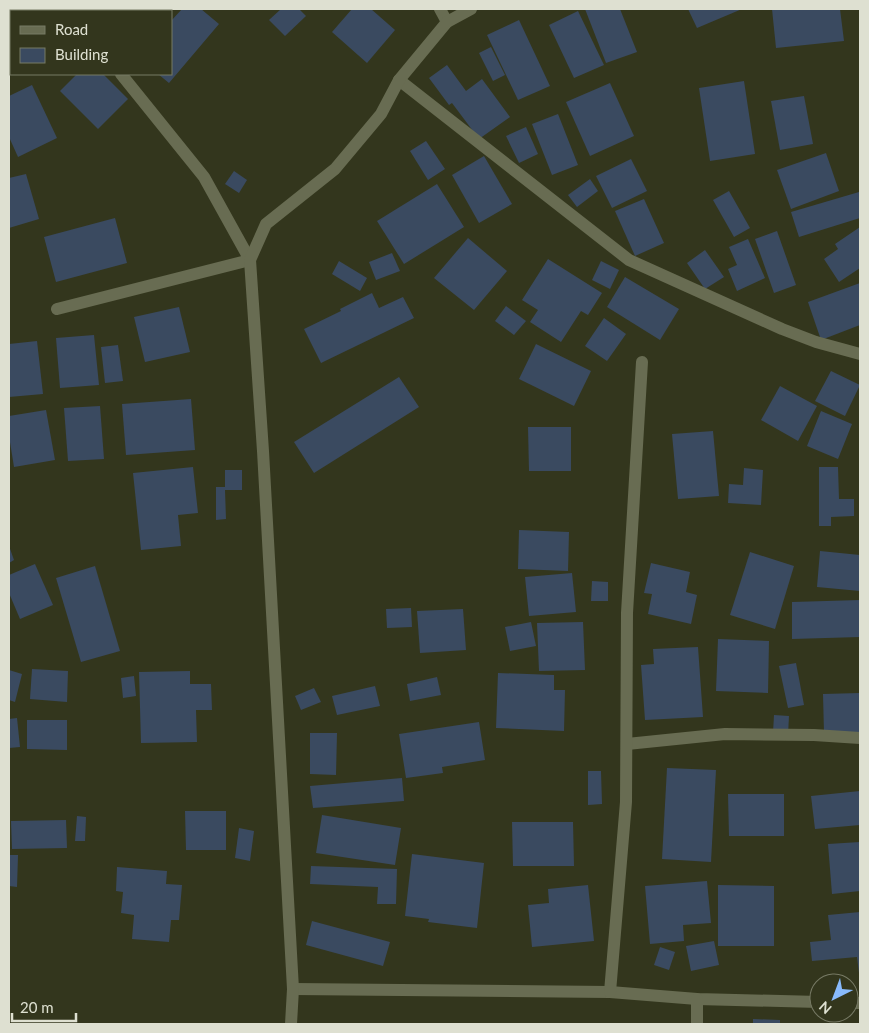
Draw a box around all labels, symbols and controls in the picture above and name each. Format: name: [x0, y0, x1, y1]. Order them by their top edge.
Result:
legend: [10, 10, 172, 75]
text: Road: [55, 20, 88, 38]
text: Building: [55, 45, 108, 63]
north arrow: [809, 973, 859, 1023]
scale bar: [12, 990, 76, 1022]
text: 20 m: [20, 998, 54, 1016]
text: N: [815, 998, 835, 1018]

